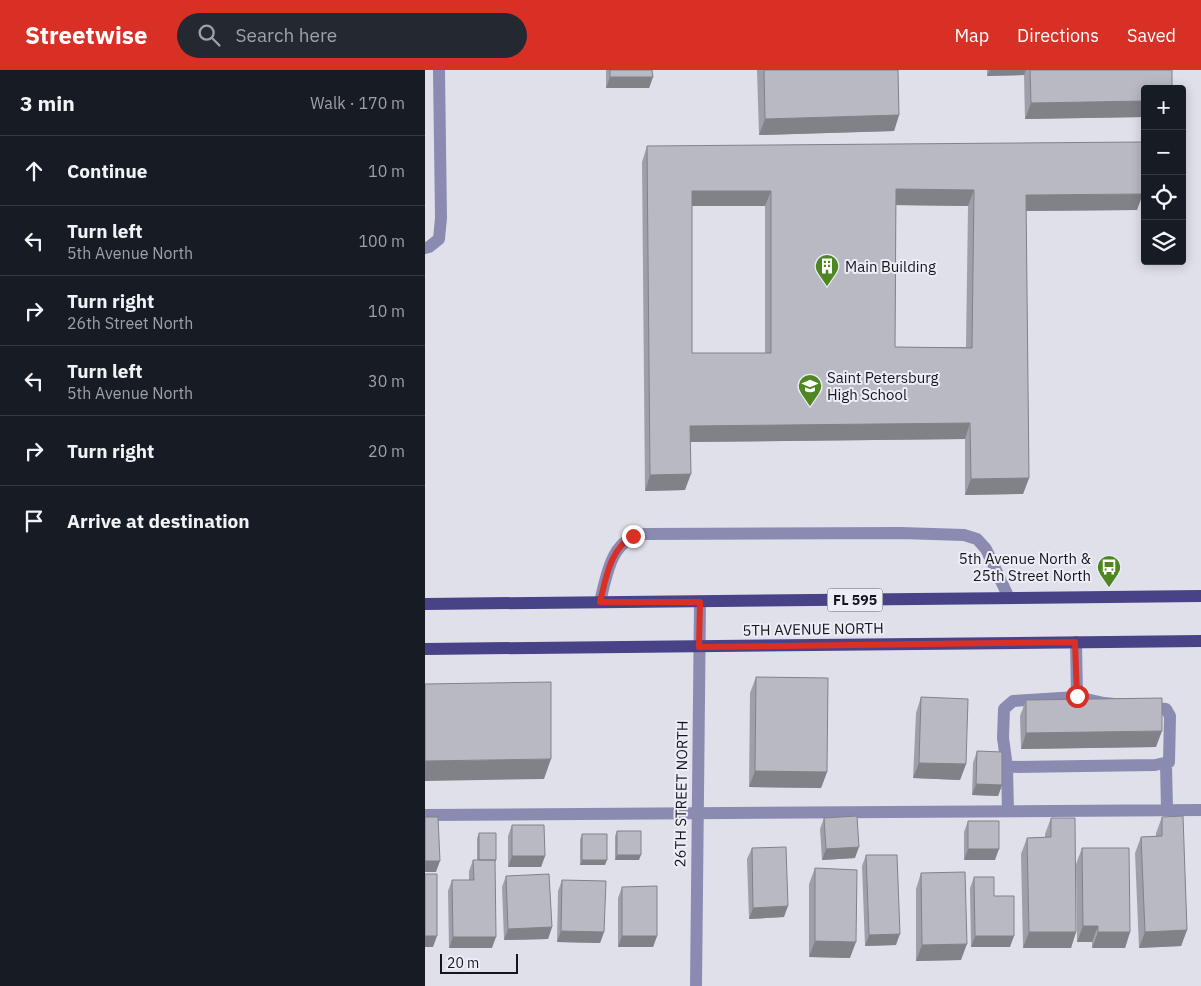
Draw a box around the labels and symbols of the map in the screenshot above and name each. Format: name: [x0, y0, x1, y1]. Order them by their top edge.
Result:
building icon: Main Building: [814, 253, 840, 287]
place label: Main Building: [845, 257, 936, 276]
place label: Saint Petersburg High School: [827, 368, 938, 404]
school or university icon: Saint Petersburg High School: [797, 373, 823, 407]
route end: [622, 525, 645, 548]
place label: 5th Avenue North & 25th Street North: [959, 549, 1092, 585]
bus stop icon: 5th Avenue North & 25th Street North: [1096, 554, 1122, 588]
road number: FL 595: [827, 588, 883, 612]
street label: 5TH AVENUE NORTH: [742, 618, 884, 640]
route start: [1066, 685, 1089, 708]
street label: 26TH STREET NORTH: [670, 721, 692, 867]
scale bar: [440, 951, 517, 974]

